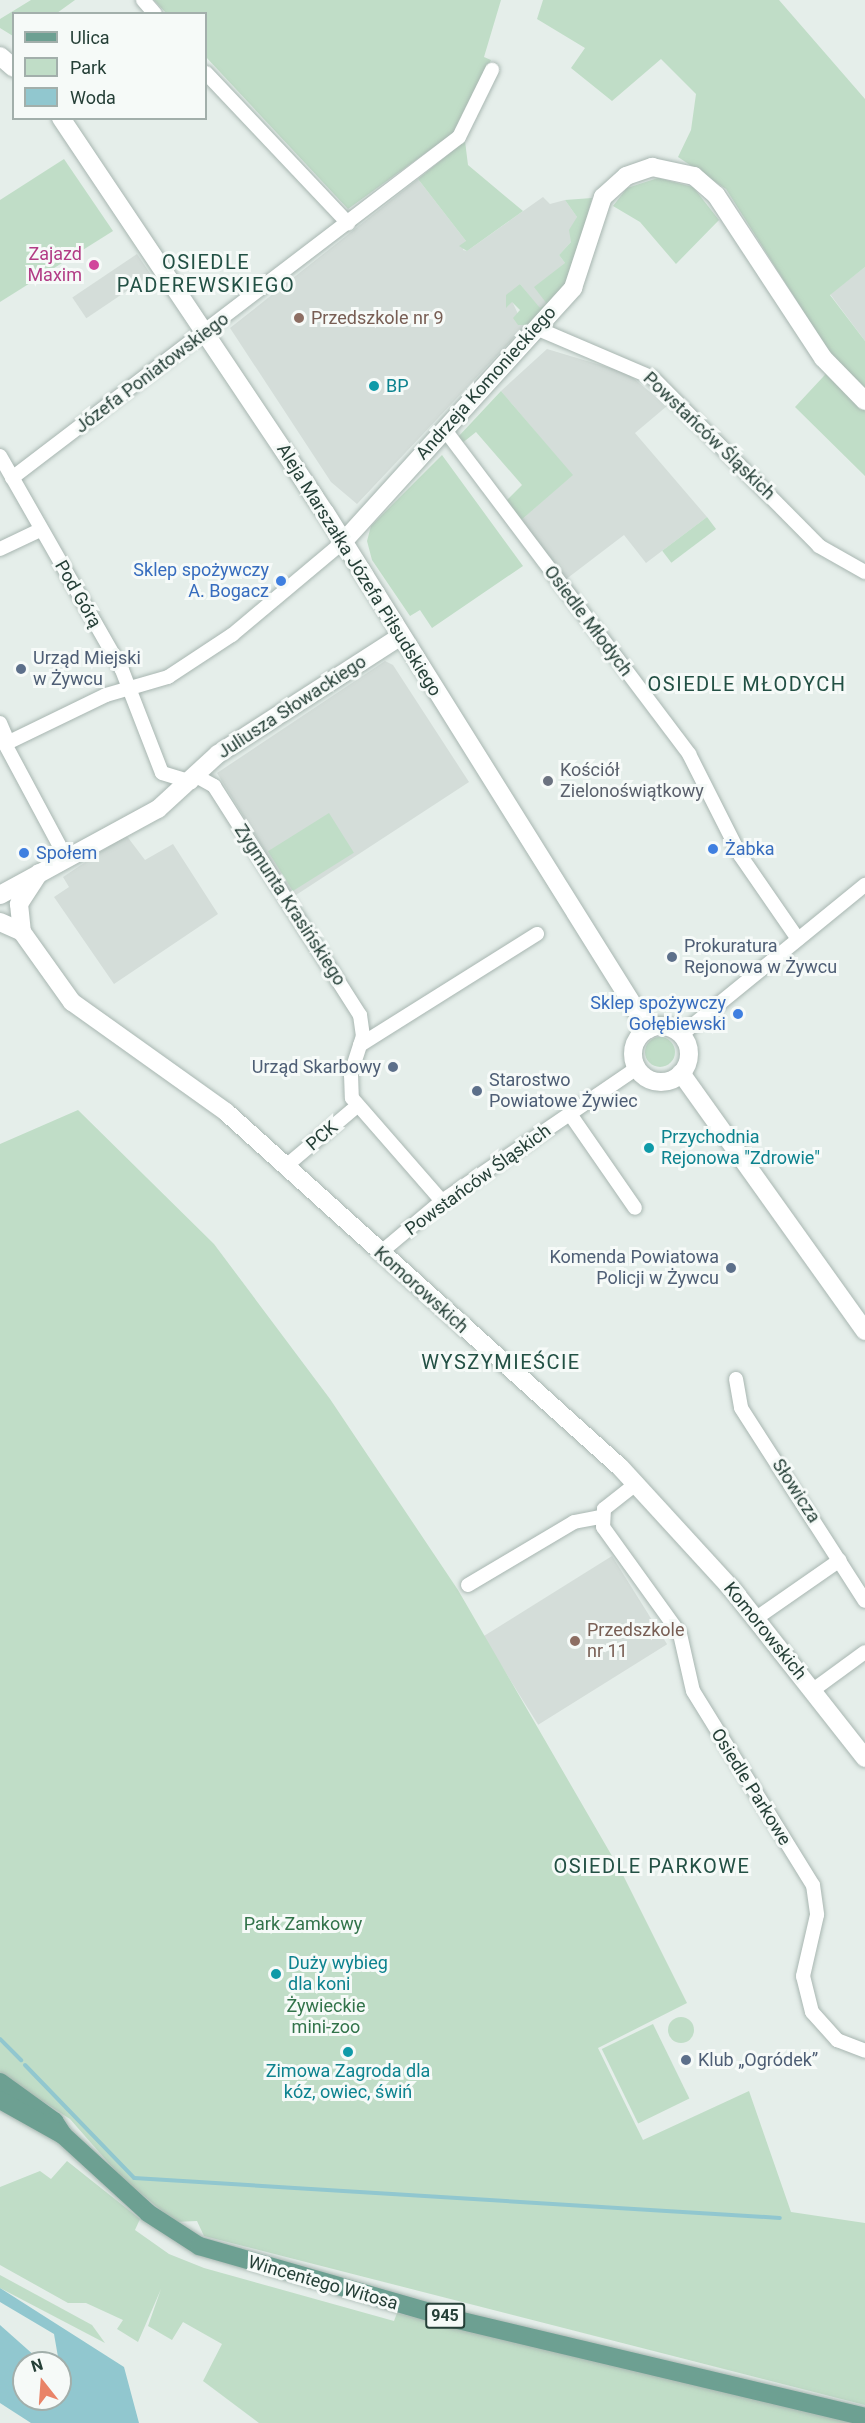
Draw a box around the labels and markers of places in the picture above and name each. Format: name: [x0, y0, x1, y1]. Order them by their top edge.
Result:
place label: Zajazd Maxim: [27, 244, 82, 286]
marker: Zajazd Maxim: [87, 258, 101, 272]
place label: Przedszkole nr 9: [311, 307, 444, 329]
marker: Przedszkole nr 9: [292, 311, 306, 325]
place label: BP: [386, 375, 409, 397]
marker: BP: [367, 379, 381, 393]
place label: Sklep spożywczy A. Bogacz: [133, 560, 269, 602]
marker: Sklep spożywczy A. Bogacz: [274, 574, 288, 588]
place label: Urząd Miejski w Żywcu: [33, 648, 141, 690]
marker: Urząd Miejski w Żywcu: [14, 662, 28, 676]
place label: Kościół Zielonoświątkowy: [560, 760, 704, 802]
marker: Kościół Zielonoświątkowy: [541, 774, 555, 788]
place label: Żabka: [725, 838, 775, 860]
place label: Społem: [36, 842, 97, 864]
marker: Żabka: [706, 842, 720, 856]
marker: Społem: [17, 846, 31, 860]
place label: Prokuratura Rejonowa w Żywcu: [684, 936, 837, 978]
marker: Prokuratura Rejonowa w Żywcu: [665, 950, 679, 964]
place label: Sklep spożywczy Gołębiewski: [590, 993, 726, 1036]
marker: Sklep spożywczy Gołębiewski: [731, 1007, 745, 1021]
place label: Urząd Skarbowy: [252, 1056, 381, 1078]
marker: Urząd Skarbowy: [386, 1060, 400, 1074]
place label: Starostwo Powiatowe Żywiec: [489, 1070, 638, 1112]
marker: Starostwo Powiatowe Żywiec: [470, 1084, 484, 1098]
place label: Przychodnia Rejonowa "Zdrowie": [661, 1127, 820, 1170]
marker: Przychodnia Rejonowa "Zdrowie": [642, 1141, 656, 1155]
place label: Komenda Powiatowa Policji w Żywcu: [550, 1247, 719, 1290]
marker: Komenda Powiatowa Policji w Żywcu: [724, 1261, 738, 1275]
place label: Przedszkole nr 11: [587, 1620, 684, 1662]
marker: Przedszkole nr 11: [568, 1634, 582, 1648]
place label: Duży wybieg dla koni: [288, 1953, 388, 1996]
marker: Duży wybieg dla koni: [269, 1967, 283, 1981]
marker: Zimowa Zagroda dla kóz, owiec, świń: [341, 2045, 355, 2059]
place label: Klub „Ogródek”: [698, 2049, 818, 2071]
marker: Klub „Ogródek”: [679, 2053, 693, 2067]
place label: Zimowa Zagroda dla kóz, owiec, świń: [266, 2061, 430, 2104]

